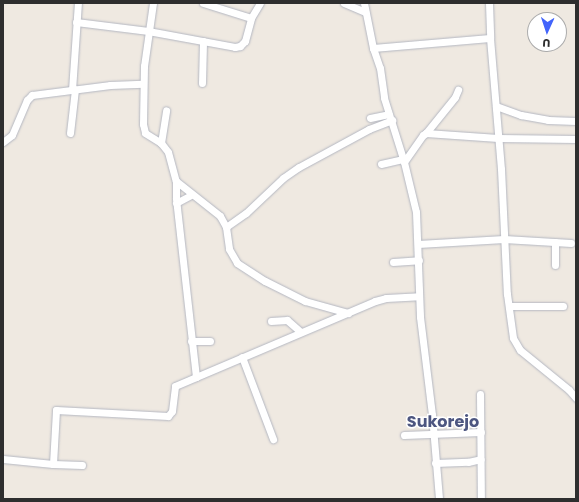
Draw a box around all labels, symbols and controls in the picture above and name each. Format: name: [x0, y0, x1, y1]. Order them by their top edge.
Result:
north arrow: [527, 12, 567, 52]
text: U: [542, 35, 551, 51]
district label: Sukorejo: [407, 412, 479, 432]

